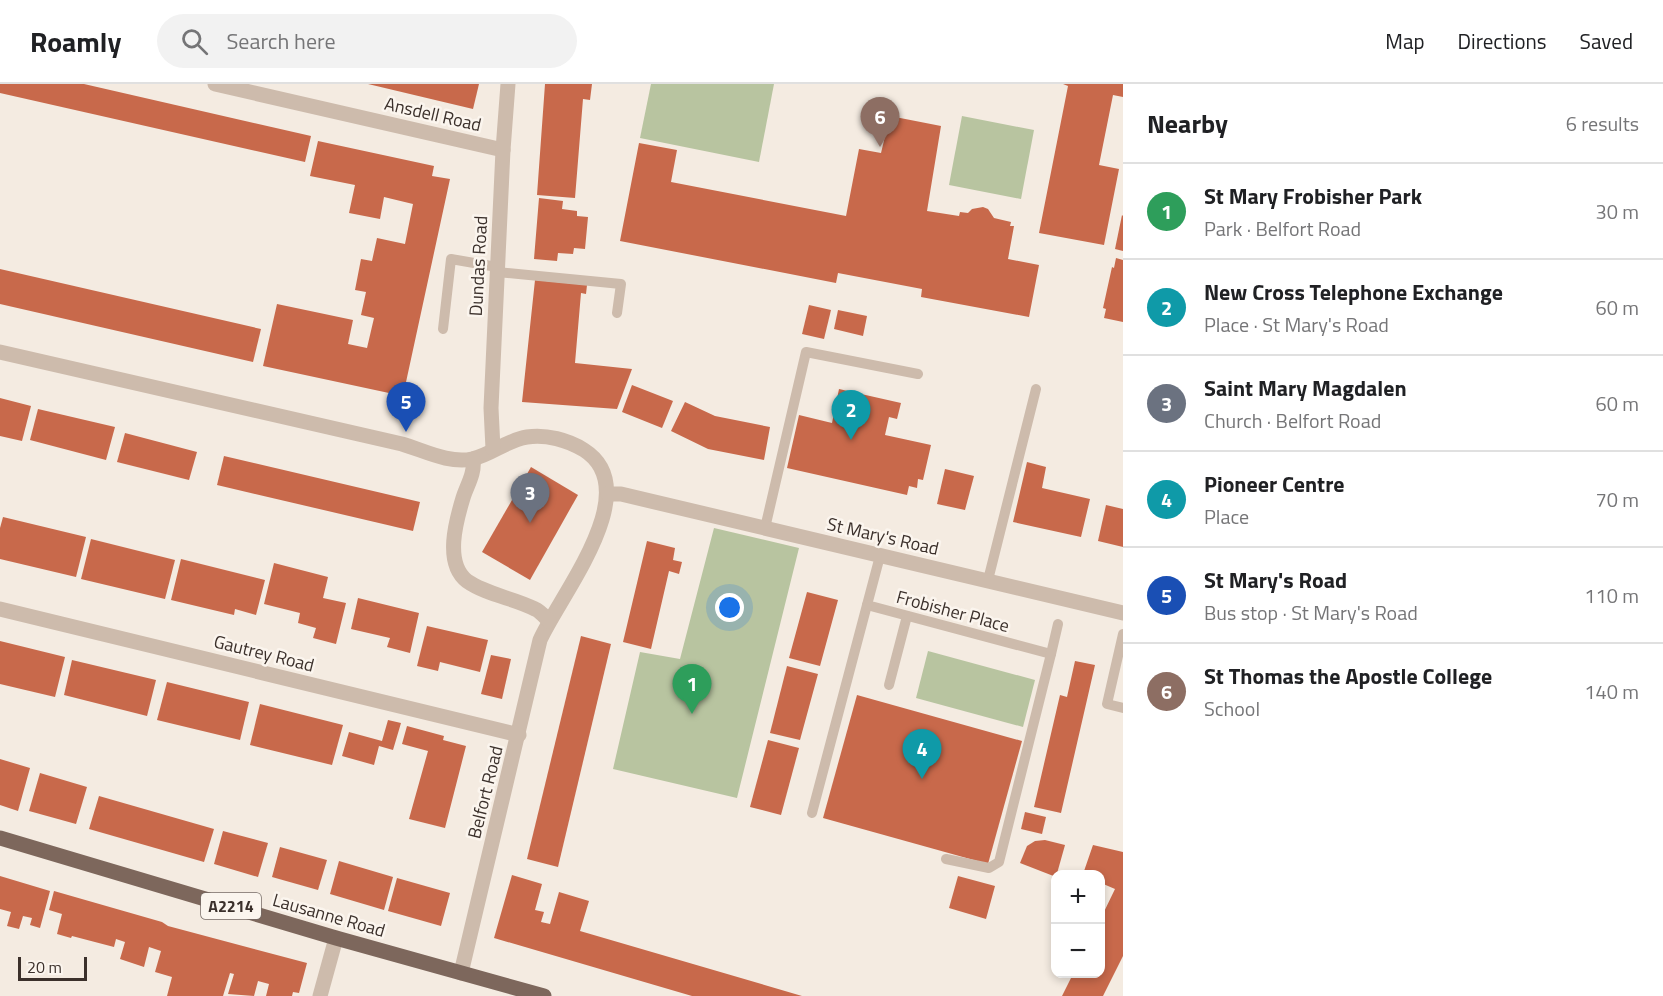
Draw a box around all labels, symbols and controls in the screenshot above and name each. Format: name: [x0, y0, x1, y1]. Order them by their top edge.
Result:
search box: [157, 14, 577, 68]
text: Roamly: [30, 20, 121, 63]
text: Search here: [226, 24, 336, 58]
icon: search: [178, 25, 211, 58]
text: Map: [1385, 25, 1425, 57]
text: Directions: [1458, 25, 1547, 57]
text: Saved: [1580, 25, 1633, 57]
street label: Ansdell Road: [382, 90, 484, 138]
pin: 6: [860, 98, 900, 147]
text: Nearby: [1147, 104, 1228, 143]
text: 6 results: [1566, 108, 1639, 139]
text: St Mary Frobisher Park: [1204, 179, 1422, 213]
text: 1: [1161, 196, 1172, 227]
text: 30 m: [1595, 196, 1639, 227]
text: Park · Belfort Road: [1204, 213, 1361, 244]
street label: Dundas Road: [462, 215, 494, 317]
text: New Cross Telephone Exchange: [1204, 275, 1503, 309]
text: 2: [1161, 292, 1172, 323]
text: 60 m: [1595, 292, 1639, 323]
text: Place · St Mary's Road: [1204, 309, 1389, 340]
text: Saint Mary Magdalen: [1204, 371, 1407, 405]
pin: 5: [386, 382, 426, 432]
text: 3: [1161, 388, 1172, 419]
text: 60 m: [1595, 388, 1639, 419]
pin: 2: [832, 390, 870, 440]
text: Church · Belfort Road: [1204, 405, 1381, 436]
text: Pioneer Centre: [1204, 467, 1345, 501]
pin: 3: [510, 474, 550, 523]
text: 4: [1161, 484, 1172, 515]
text: 70 m: [1595, 484, 1639, 515]
text: Place: [1204, 501, 1249, 532]
street label: St Mary's Road: [824, 510, 942, 562]
text: St Mary's Road: [1204, 563, 1347, 597]
text: 5: [1161, 580, 1172, 611]
text: 110 m: [1584, 580, 1639, 611]
street label: Frobisher Place: [893, 583, 1013, 639]
your location: [715, 593, 744, 622]
text: Bus stop · St Mary's Road: [1204, 597, 1418, 628]
street label: Gautrey Road: [211, 627, 317, 679]
text: St Thomas the Apostle College: [1204, 659, 1492, 693]
pin: 1: [672, 664, 712, 714]
text: 6: [1161, 676, 1172, 707]
text: 140 m: [1584, 676, 1639, 707]
text: School: [1204, 693, 1260, 724]
pin: 4: [902, 730, 942, 779]
street label: Belfort Road: [460, 743, 510, 841]
map controls: [1051, 870, 1105, 978]
button: +: [1051, 870, 1105, 924]
street label: Lausanne Road: [270, 886, 388, 944]
road number: A2214: [201, 893, 261, 919]
button: −: [1051, 924, 1105, 978]
scale bar: [18, 954, 87, 982]
text: 20 m: [27, 955, 62, 979]

